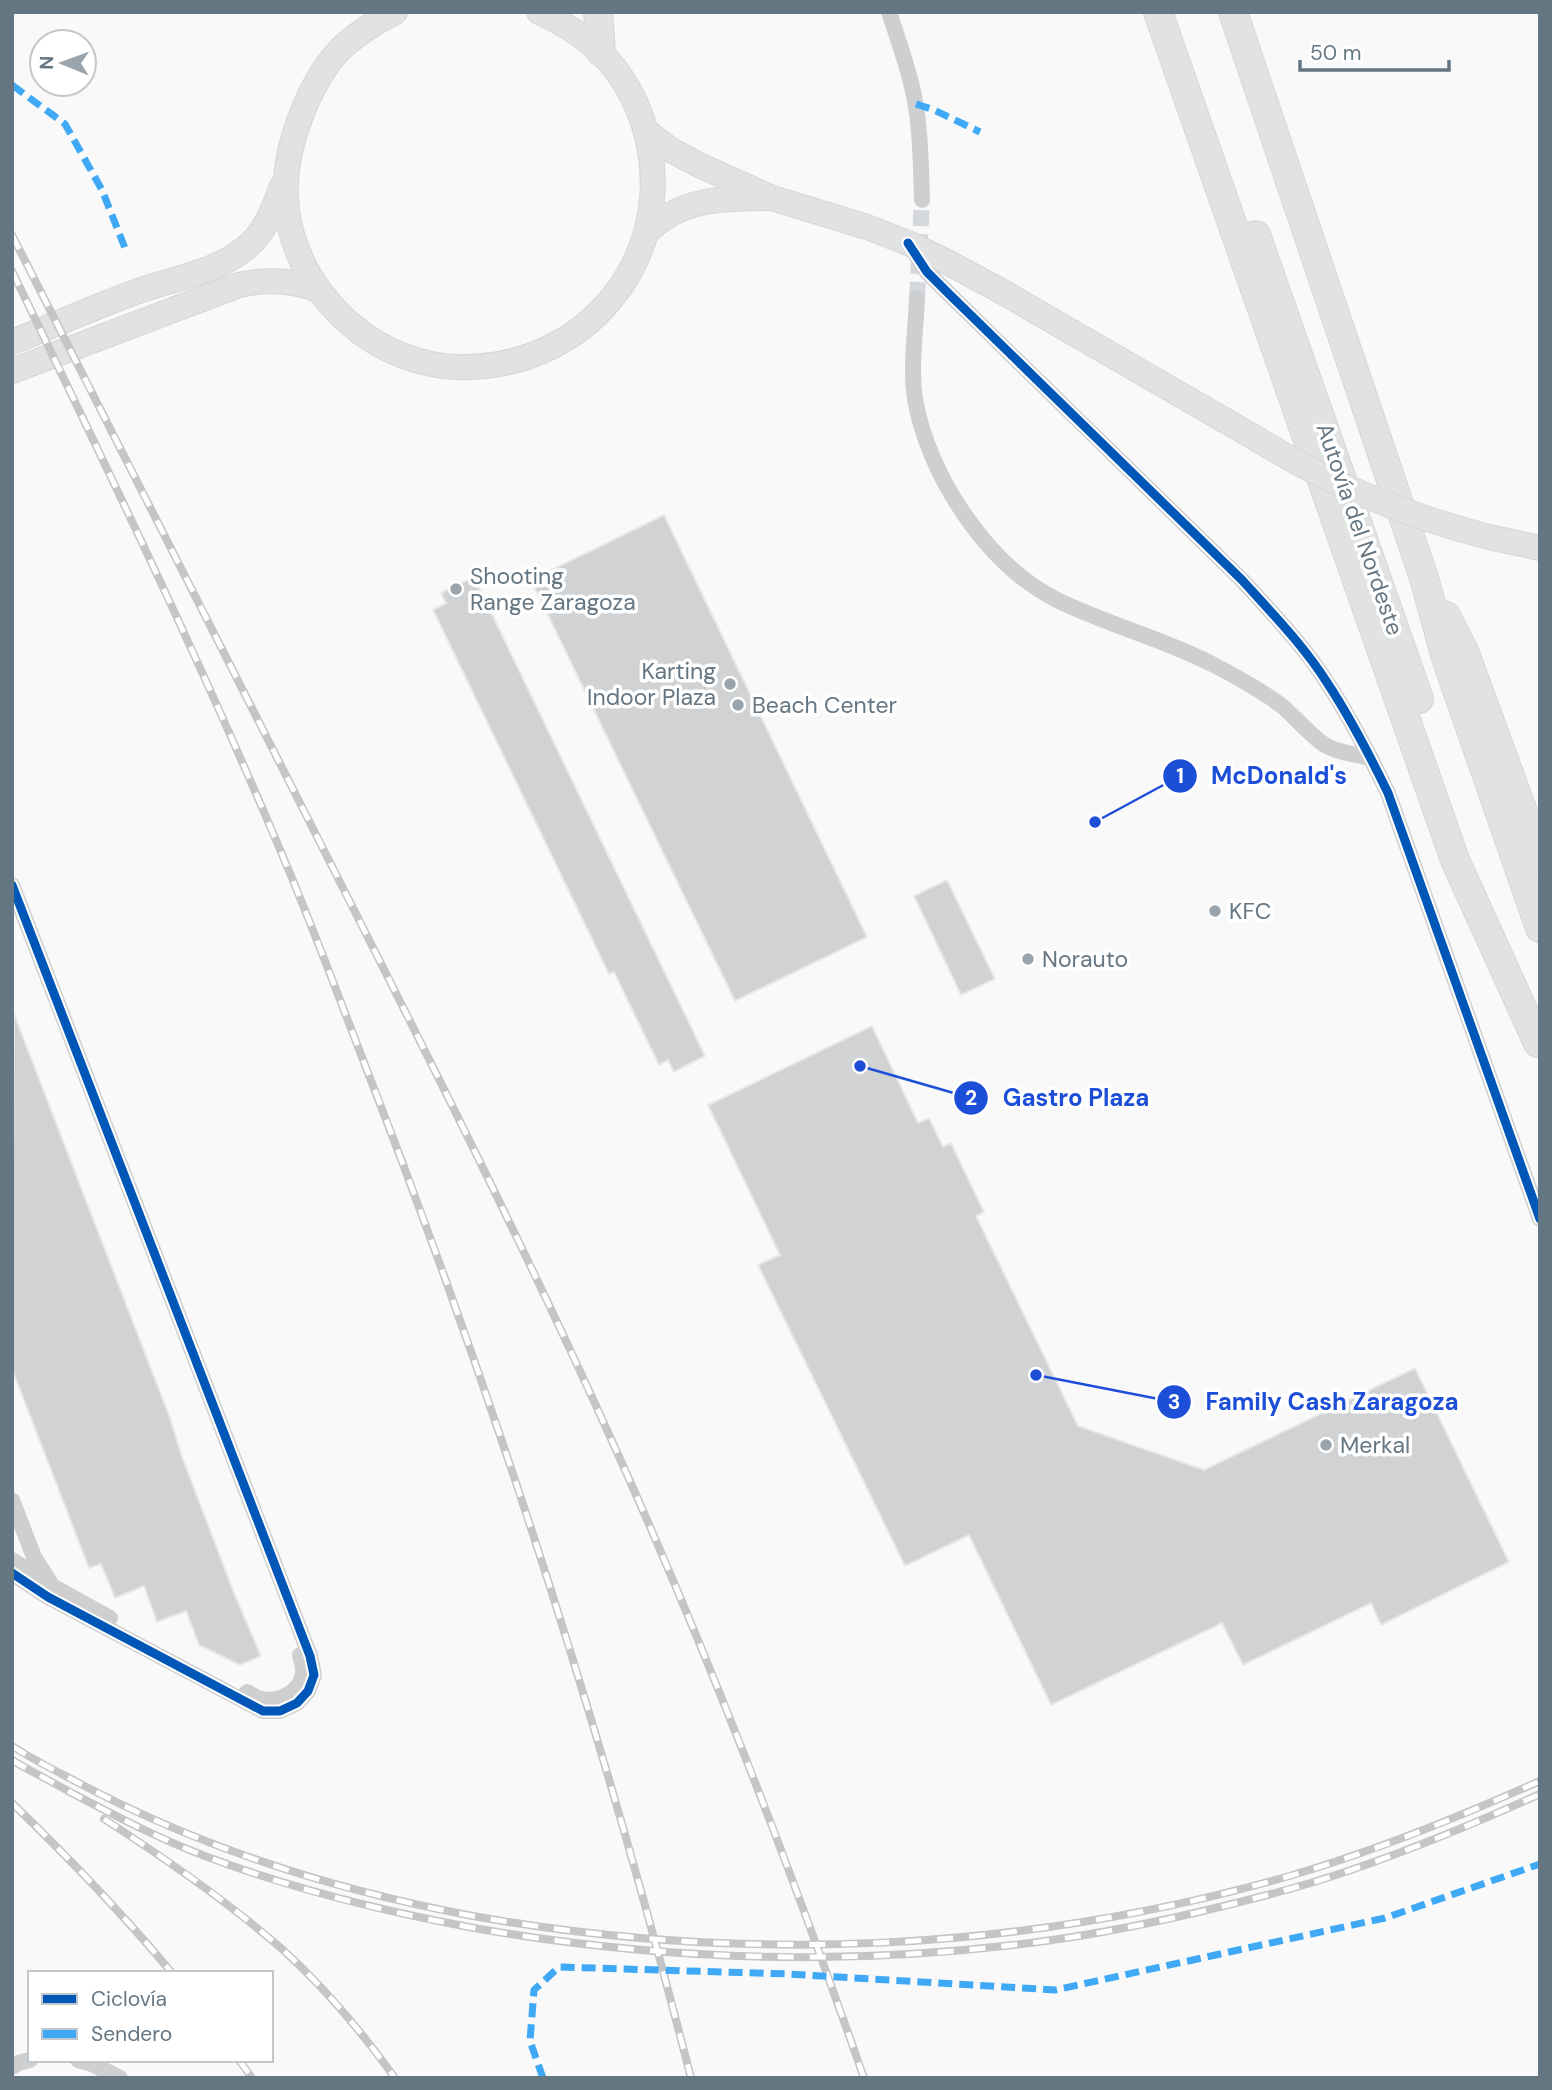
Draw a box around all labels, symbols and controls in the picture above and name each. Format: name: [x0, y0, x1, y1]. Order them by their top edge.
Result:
north arrow: [28, 28, 98, 98]
scale bar: [1300, 28, 1449, 72]
text: 50 m: [1310, 39, 1361, 67]
text: N: [34, 56, 59, 70]
street label: Autovía del Nordeste: [1310, 419, 1410, 639]
place label: Shooting Range Zaragoza: [470, 561, 636, 617]
marker: Shooting Range Zaragoza: [448, 581, 464, 597]
place label: Karting Indoor Plaza: [587, 656, 716, 712]
marker: Karting Indoor Plaza: [722, 676, 738, 692]
place label: Beach Center: [752, 690, 897, 720]
marker: Beach Center: [730, 697, 746, 713]
callout: McDonald's: [1162, 753, 1361, 798]
text: McDonald's: [1211, 760, 1347, 791]
text: 1: [1176, 762, 1184, 790]
place label: KFC: [1229, 896, 1271, 926]
marker: KFC: [1207, 903, 1223, 919]
place label: Norauto: [1042, 944, 1128, 974]
marker: Norauto: [1020, 951, 1036, 967]
callout: Gastro Plaza: [954, 1075, 1163, 1120]
text: Gastro Plaza: [1003, 1082, 1149, 1113]
text: 2: [965, 1084, 977, 1112]
callout: Family Cash Zaragoza: [1156, 1380, 1473, 1425]
text: Family Cash Zaragoza: [1205, 1386, 1459, 1417]
text: 3: [1168, 1388, 1180, 1416]
place label: Merkal: [1340, 1430, 1410, 1460]
marker: Merkal: [1318, 1437, 1334, 1453]
legend: [28, 1971, 273, 2062]
text: Ciclovía: [91, 1985, 167, 2013]
text: Sendero: [91, 2020, 172, 2048]

